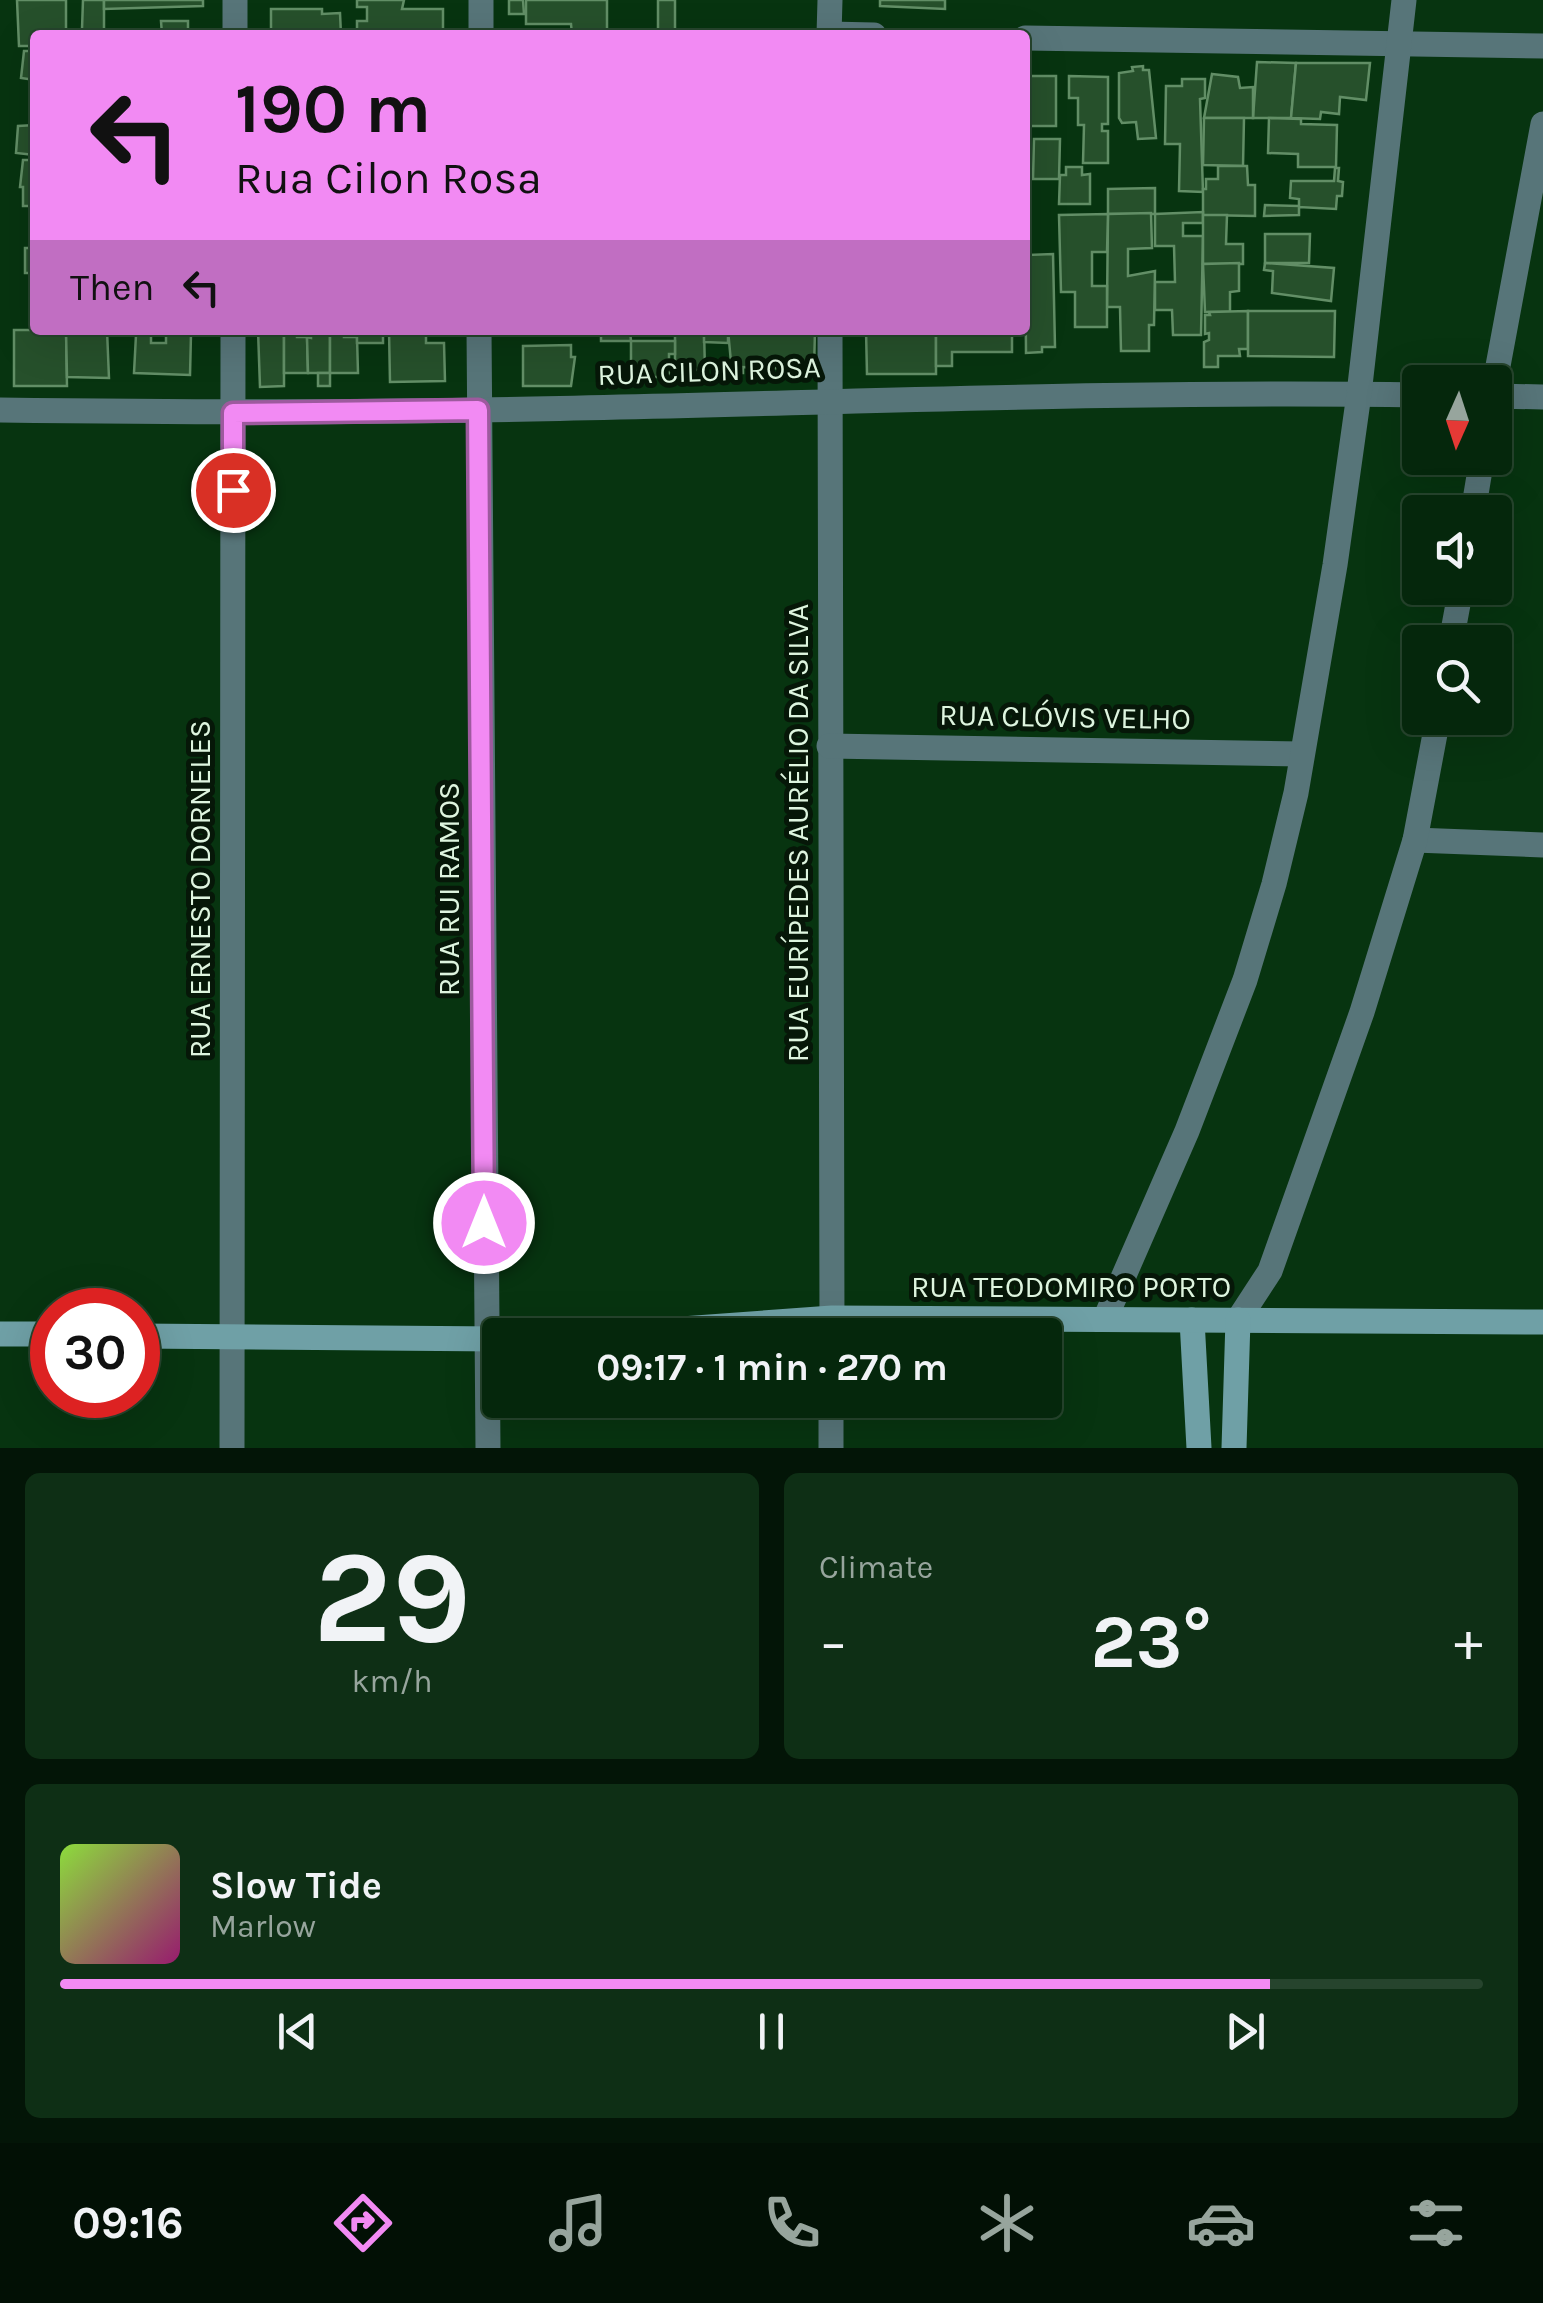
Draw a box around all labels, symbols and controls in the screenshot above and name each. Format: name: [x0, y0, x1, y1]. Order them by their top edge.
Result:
text: 190 m: [235, 68, 431, 150]
icon: left: [70, 70, 200, 200]
text: Rua Cilon Rosa: [235, 152, 542, 204]
icon: left: [174, 260, 229, 315]
text: Then: [70, 265, 154, 310]
street label: RUA CILON ROSA: [597, 349, 821, 393]
north arrow: [1402, 365, 1512, 475]
map controls: [1402, 365, 1512, 735]
pin: [191, 448, 276, 533]
icon: arrive: [206, 463, 261, 518]
button: sound: [1402, 495, 1512, 605]
street label: RUA EURÍPEDES AURÉLIO DA SILVA: [780, 604, 816, 1062]
button: search: [1402, 625, 1512, 735]
street label: RUA CLÓVIS VELHO: [939, 697, 1191, 737]
street label: RUA ERNESTO DORNELES: [182, 720, 218, 1058]
street label: RUA RUI RAMOS: [431, 782, 467, 996]
position arrow: [432, 1171, 536, 1275]
street label: RUA TEODOMIRO PORTO: [911, 1269, 1231, 1305]
speed limit sign: 30: [30, 1288, 160, 1418]
text: 09:17 · 1 min · 270 m: [596, 1345, 948, 1390]
text: 29: [313, 1522, 471, 1674]
text: Climate: [819, 1549, 933, 1586]
text: 23°: [1090, 1598, 1212, 1686]
text: −: [819, 1610, 848, 1674]
text: +: [1454, 1610, 1483, 1674]
text: km/h: [351, 1663, 433, 1700]
text: Slow Tide: [210, 1863, 382, 1908]
text: Marlow: [210, 1908, 316, 1945]
icon: previous: [270, 2004, 325, 2059]
icon: pause: [744, 2004, 799, 2059]
icon: next: [1218, 2004, 1273, 2059]
icon: directions: [328, 2188, 398, 2258]
icon: music: [543, 2188, 613, 2258]
icon: phone: [757, 2188, 827, 2258]
icon: climate: [972, 2188, 1042, 2258]
icon: car: [1186, 2188, 1256, 2258]
icon: filters: [1401, 2188, 1471, 2258]
text: 09:16: [72, 2197, 184, 2249]

